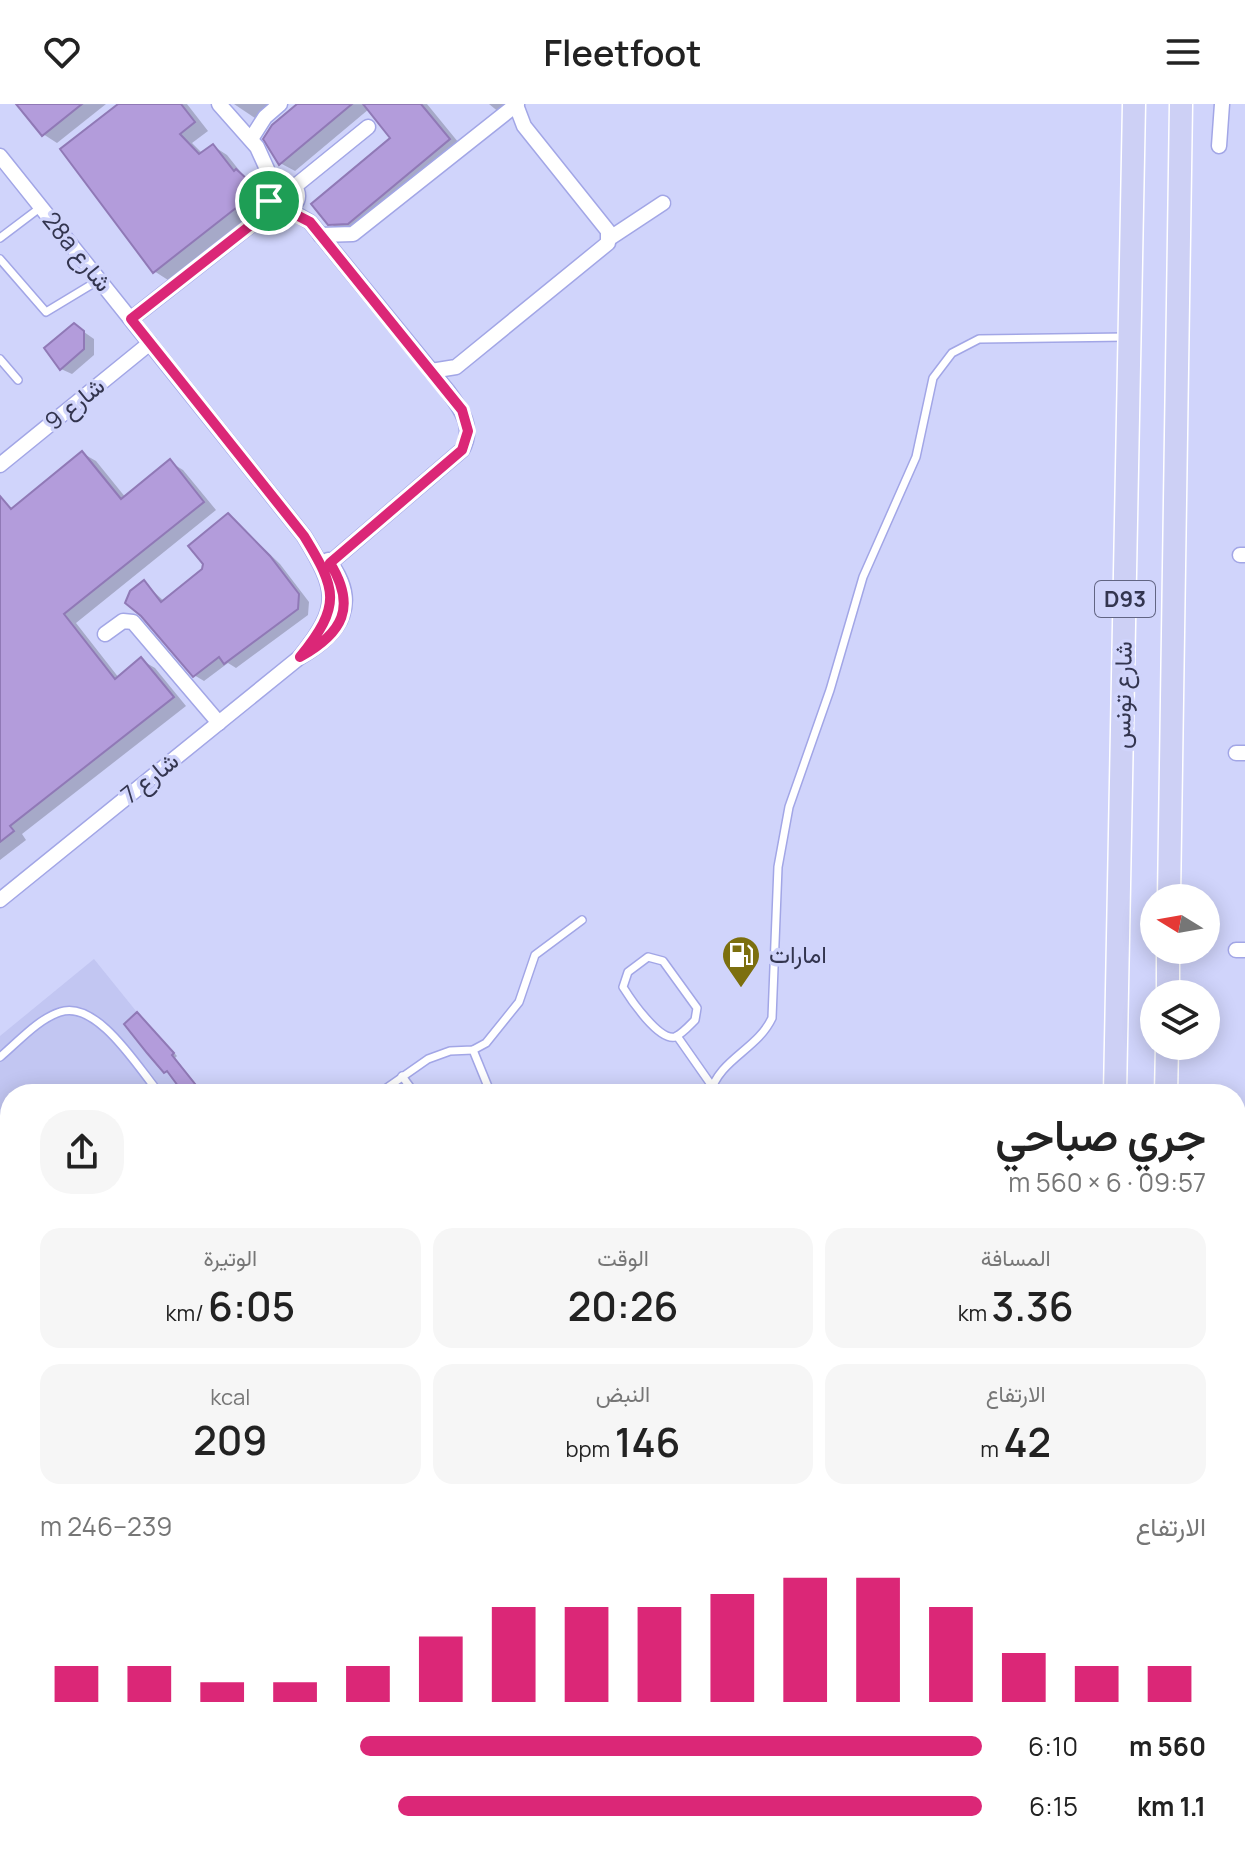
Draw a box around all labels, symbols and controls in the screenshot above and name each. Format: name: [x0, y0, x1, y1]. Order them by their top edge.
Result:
text: Fleetfoot: [544, 28, 702, 77]
icon: heart: [40, 30, 84, 74]
icon: menu: [1161, 30, 1205, 74]
pin: [235, 167, 303, 235]
icon: arrive: [247, 179, 291, 223]
street label: 28a شارع: [35, 204, 121, 299]
street label: شارع 9: [37, 369, 111, 438]
road number: D93: [1095, 581, 1155, 617]
street label: شارع تونس: [1104, 641, 1140, 749]
street label: شارع 7: [113, 744, 185, 811]
north arrow: [1140, 884, 1220, 964]
map controls: [1140, 884, 1220, 1060]
fuel station icon: امارات: [720, 934, 762, 989]
place label: امارات: [769, 937, 827, 970]
button: layers: [1140, 980, 1220, 1060]
text: جري صباحي: [995, 1104, 1206, 1164]
button: share: [40, 1110, 124, 1194]
text: 09:57 · 6 × 560 m: [1008, 1164, 1206, 1200]
text: الوتيرة: [203, 1243, 257, 1273]
text: الوقت: [597, 1243, 649, 1273]
text: المسافة: [981, 1243, 1051, 1273]
text: 6:05: [208, 1278, 295, 1333]
text: 20:26: [568, 1278, 678, 1333]
text: 3.36: [992, 1278, 1074, 1333]
text: /km: [166, 1298, 208, 1328]
text: km: [958, 1298, 992, 1328]
text: النبض: [596, 1379, 650, 1409]
text: الارتفاع: [986, 1379, 1046, 1409]
text: kcal: [210, 1382, 250, 1412]
text: 209: [193, 1412, 267, 1467]
text: 146: [615, 1414, 680, 1469]
text: 42: [1003, 1414, 1051, 1469]
text: bpm: [566, 1434, 615, 1464]
text: m: [980, 1434, 1003, 1464]
text: 239–246 m: [40, 1508, 172, 1544]
text: الارتفاع: [1135, 1508, 1206, 1544]
text: 6:10: [1028, 1728, 1078, 1764]
text: 560 m: [1129, 1728, 1206, 1764]
text: 6:15: [1029, 1788, 1078, 1824]
text: 1.1 km: [1137, 1788, 1206, 1824]

